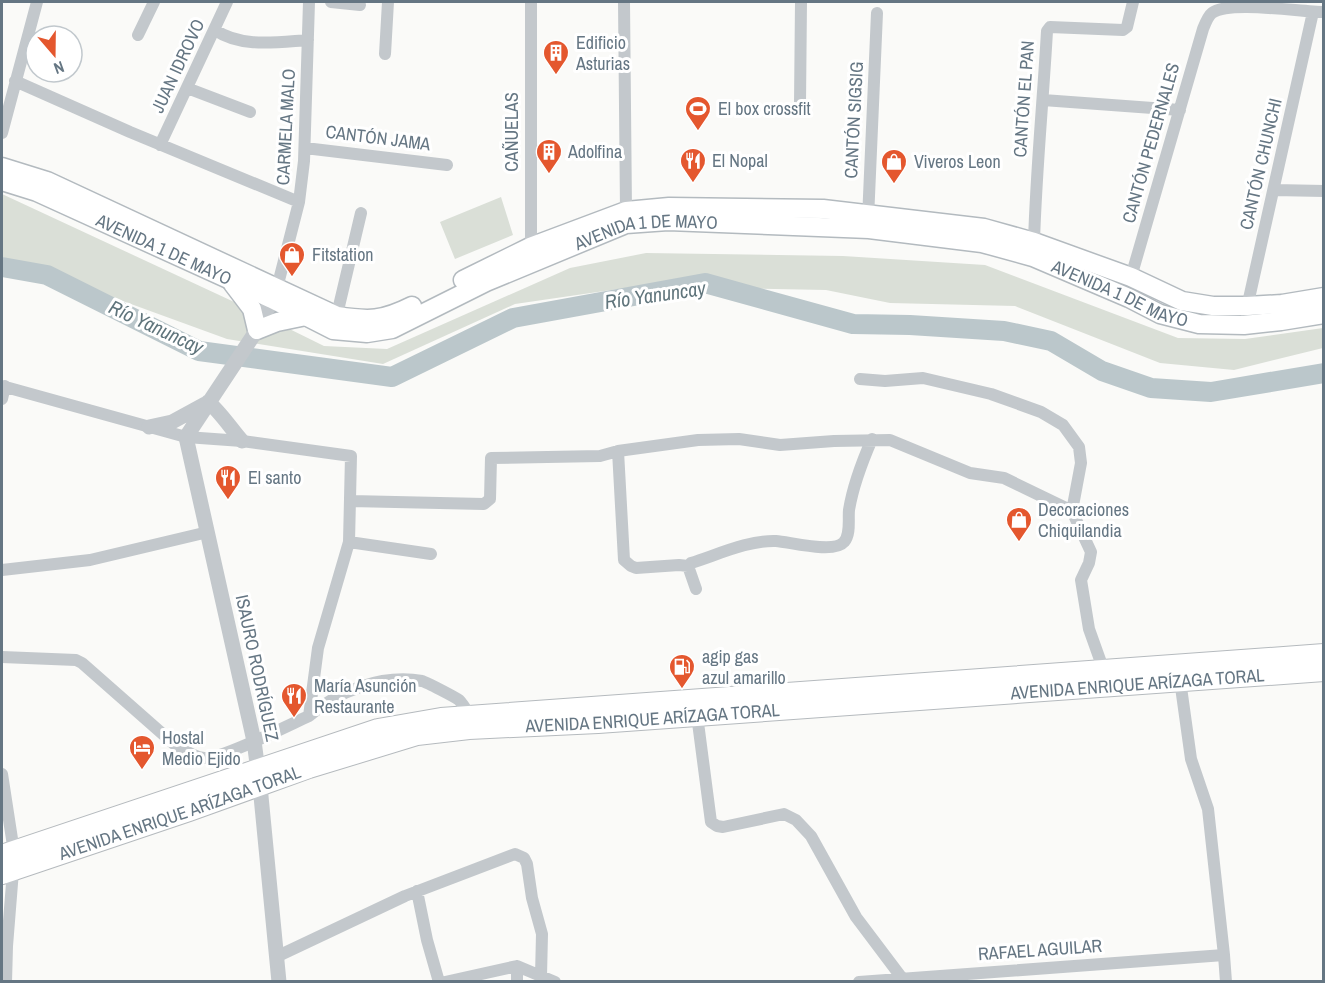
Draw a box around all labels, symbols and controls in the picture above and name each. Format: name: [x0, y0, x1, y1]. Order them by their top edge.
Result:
street label: JUAN IDROVO: [145, 15, 210, 117]
north arrow: [24, 24, 84, 84]
place label: Edificio Asturias: [575, 30, 630, 76]
building icon: Edificio Asturias: [541, 38, 571, 76]
street label: CANTÓN EL PAN: [1007, 40, 1040, 158]
text: N: [51, 56, 67, 80]
street label: CANTÓN PEDERNALES: [1116, 60, 1185, 226]
street label: CANTÓN SIGSIG: [838, 61, 869, 179]
street label: CARMELA MALO: [270, 68, 301, 186]
street label: CAÑUELAS: [499, 92, 524, 172]
sports icon: El box crossfit: [683, 94, 713, 132]
place label: El box crossfit: [718, 96, 811, 121]
street label: CANTÓN CHUNCHI: [1233, 96, 1288, 232]
street label: CANTÓN JAMA: [324, 119, 432, 156]
building icon: Adolfina: [534, 137, 564, 175]
place label: Adolfina: [567, 139, 622, 164]
restaurant icon: El Nopal: [678, 146, 708, 184]
shop icon: Viveros Leon: [879, 147, 909, 185]
place label: El Nopal: [712, 148, 768, 173]
place label: Viveros Leon: [914, 149, 1001, 174]
street label: AVENIDA 1 DE MAYO: [91, 207, 236, 291]
street label: AVENIDA 1 DE MAYO: [570, 208, 718, 256]
shop icon: Fitstation: [277, 240, 307, 278]
place label: Fitstation: [312, 242, 374, 267]
street label: AVENIDA 1 DE MAYO: [1047, 253, 1191, 333]
water label: Río Yanuncay: [603, 274, 708, 315]
water label: Río Yanuncay: [105, 293, 208, 360]
restaurant icon: El santo: [213, 463, 243, 501]
place label: El santo: [248, 465, 301, 490]
place label: Decoraciones Chiquilandia: [1038, 497, 1129, 543]
shop icon: Decoraciones Chiquilandia: [1004, 505, 1034, 543]
street label: ISAURO RODRÍGUEZ: [230, 592, 285, 743]
place label: agip gas azul amarillo: [702, 644, 786, 690]
fuel station icon: agip gas azul amarillo: [667, 652, 697, 690]
street label: AVENIDA ENRIQUE ARÍZAGA TORAL: [1009, 662, 1265, 705]
place label: María Asunción Restaurante: [314, 673, 417, 719]
restaurant icon: María Asunción Restaurante: [279, 681, 309, 719]
street label: AVENIDA ENRIQUE ARÍZAGA TORAL: [524, 697, 780, 738]
place label: Hostal Medio Ejido: [162, 725, 241, 771]
hotel icon: Hostal Medio Ejido: [127, 733, 157, 771]
street label: AVENIDA ENRIQUE ARÍZAGA TORAL: [54, 759, 304, 866]
street label: RAFAEL AGUILAR: [977, 933, 1103, 966]

